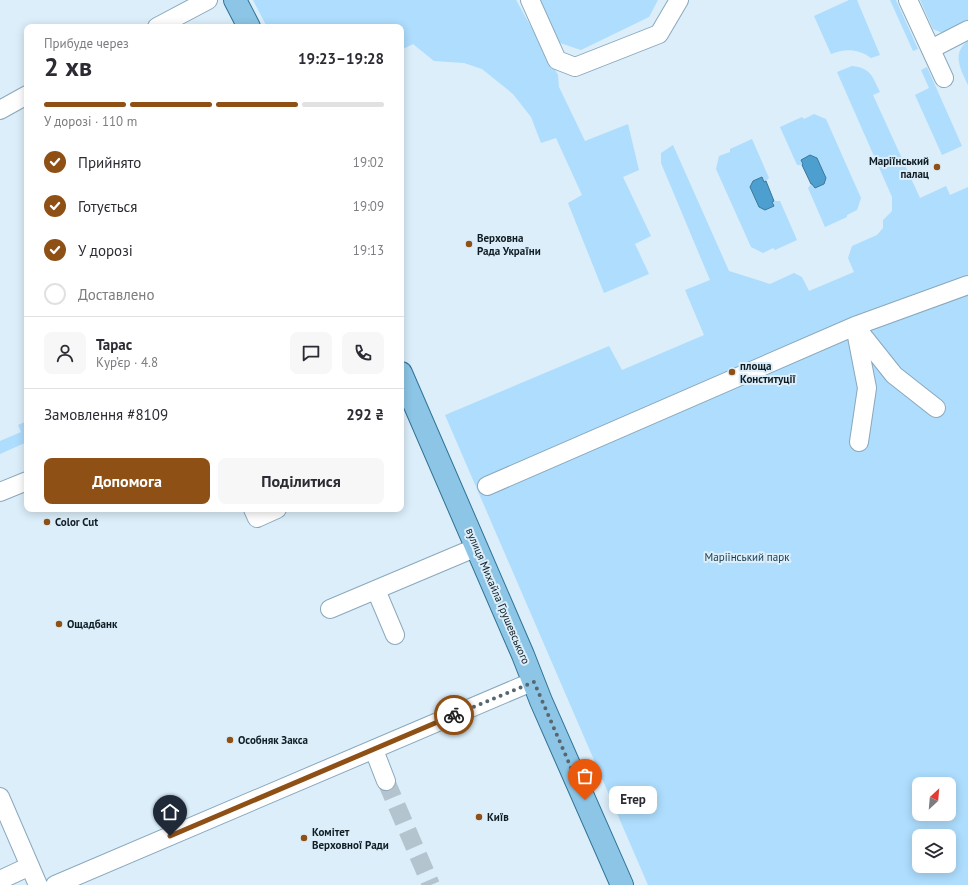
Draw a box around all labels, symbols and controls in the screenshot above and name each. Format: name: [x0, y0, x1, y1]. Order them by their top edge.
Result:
text: Прибуде через: [44, 35, 129, 52]
text: 19:23–19:28: [298, 49, 384, 68]
text: 2 хв: [44, 50, 92, 83]
text: У дорозі · 110 m: [44, 113, 137, 130]
icon: check: [44, 151, 66, 173]
text: Прийнято: [78, 153, 141, 172]
text: 19:02: [353, 154, 384, 171]
place label: Маріїнський палац: [869, 154, 929, 181]
marker: Маріїнський палац: [932, 162, 942, 172]
icon: check: [44, 195, 66, 217]
text: Готується: [78, 197, 137, 216]
text: 19:09: [353, 198, 384, 215]
place label: Верховна Рада України: [477, 231, 541, 258]
icon: check: [44, 239, 66, 261]
marker: Верховна Рада України: [464, 239, 474, 249]
text: У дорозі: [78, 241, 133, 260]
text: 19:13: [353, 242, 384, 259]
text: Доставлено: [78, 285, 154, 304]
button: person: [44, 332, 86, 374]
button: chat: [290, 332, 332, 374]
button: phone: [342, 332, 384, 374]
text: Тарас: [96, 335, 132, 354]
text: Кур’єр · 4.8: [96, 354, 158, 371]
place label: площа Конституції: [740, 359, 796, 386]
marker: площа Конституції: [727, 367, 737, 377]
text: Замовлення #8109: [44, 405, 168, 424]
text: 292 ₴: [346, 405, 384, 424]
button: Допомога: [44, 458, 210, 504]
button: Поділитися: [218, 458, 384, 504]
place label: Color Cut: [55, 515, 98, 529]
marker: Color Cut: [42, 517, 52, 527]
street label: вулиця Михайла Грушевського: [463, 526, 533, 666]
park label: Маріїнський парк: [705, 550, 790, 564]
place label: Ощадбанк: [67, 617, 118, 631]
marker: Ощадбанк: [54, 619, 64, 629]
courier: [434, 695, 474, 735]
icon: bike: [443, 704, 465, 726]
place label: Особняк Закса: [238, 733, 308, 747]
marker: Особняк Закса: [225, 735, 235, 745]
pin: [568, 759, 602, 800]
icon: bag: [574, 765, 596, 787]
north arrow: [912, 777, 956, 821]
map controls: [912, 777, 956, 873]
callout: Етер: [609, 786, 657, 814]
text: Етер: [620, 791, 646, 808]
pin: [153, 795, 187, 836]
icon: home: [159, 801, 181, 823]
place label: Київ: [487, 810, 509, 824]
marker: Київ: [474, 812, 484, 822]
place label: Комітет Верховної Ради: [312, 825, 389, 852]
button: layers: [912, 829, 956, 873]
marker: Комітет Верховної Ради: [299, 833, 309, 843]

